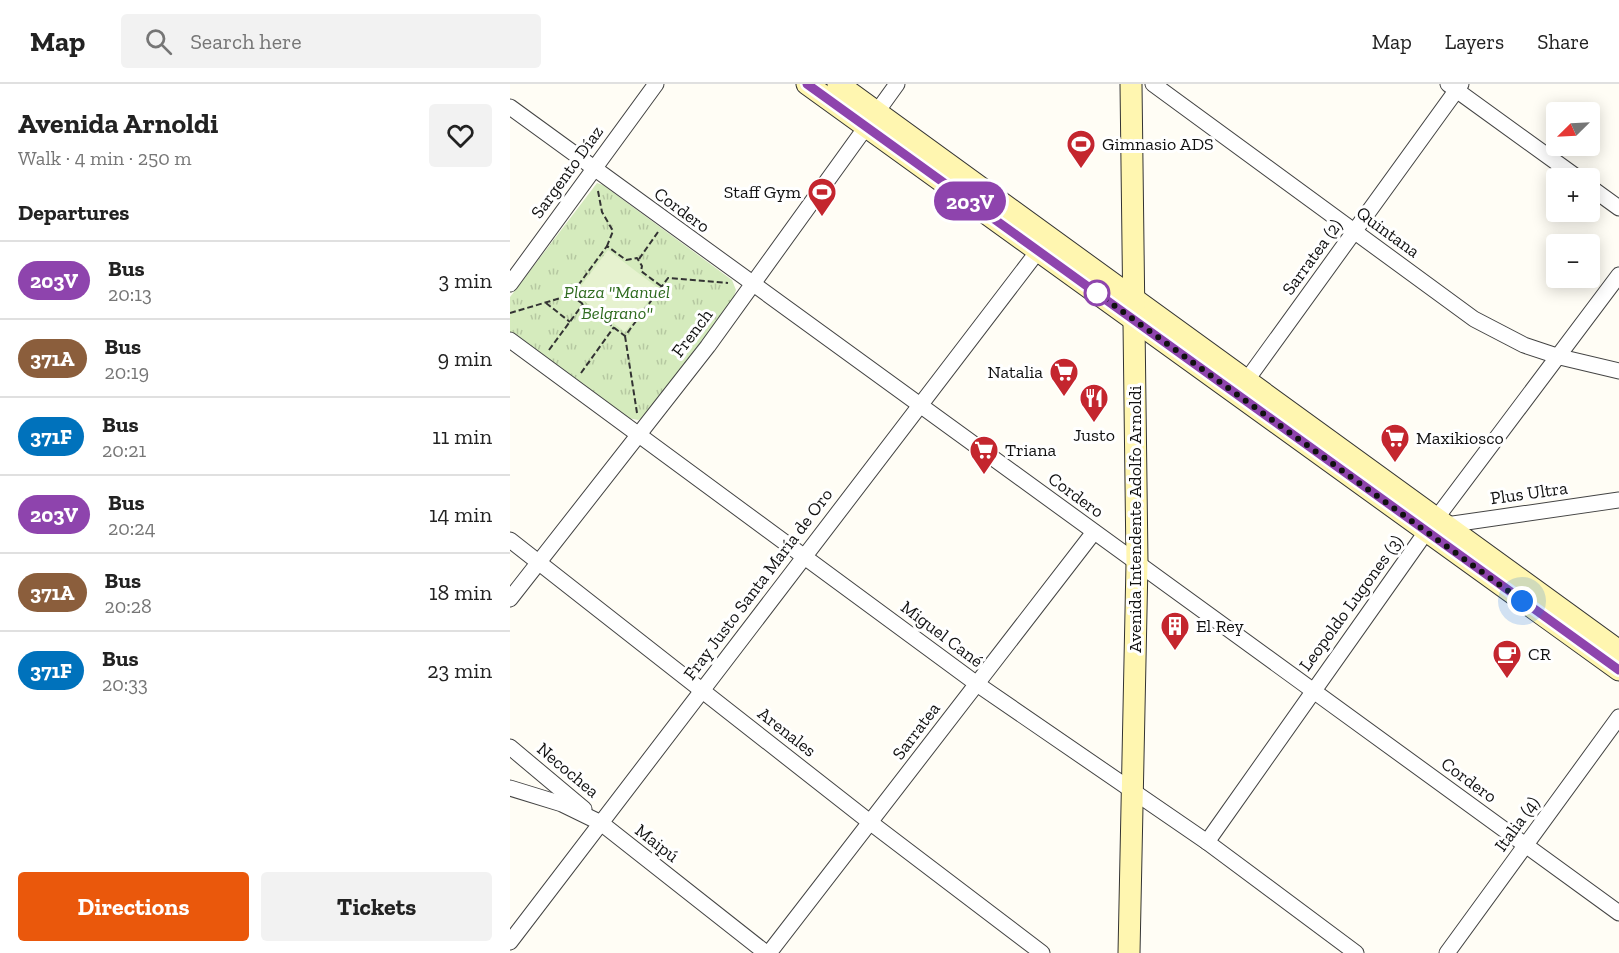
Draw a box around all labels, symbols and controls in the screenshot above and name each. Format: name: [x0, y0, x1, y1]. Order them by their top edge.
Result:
search box: [121, 14, 541, 68]
text: Map: [30, 25, 85, 58]
icon: search: [142, 25, 175, 58]
text: Search here: [190, 28, 302, 55]
text: Map: [1372, 29, 1412, 54]
text: Layers: [1445, 29, 1504, 54]
text: Share: [1537, 29, 1589, 54]
north arrow: [1546, 102, 1600, 156]
map controls: [1546, 102, 1600, 288]
button: heart: [429, 104, 492, 167]
text: Avenida Arnoldi: [18, 107, 218, 140]
street label: Sargento Díaz: [526, 121, 608, 223]
sports icon: Gimnasio ADS: [1065, 128, 1097, 170]
place label: Gimnasio ADS: [1102, 133, 1214, 155]
text: Walk · 4 min · 250 m: [18, 146, 192, 170]
button: +: [1546, 168, 1600, 222]
sports icon: Staff Gym: [806, 176, 838, 218]
place label: Staff Gym: [724, 181, 801, 203]
street label: Cordero: [650, 182, 714, 238]
line badge: 203V: [928, 182, 1012, 220]
text: 203V: [946, 189, 994, 214]
text: Departures: [18, 199, 129, 226]
street label: Quintana: [1352, 202, 1424, 263]
street label: Sarratea (2): [1277, 215, 1347, 299]
button: −: [1546, 234, 1600, 288]
text: Bus: [108, 255, 145, 282]
text: 3 min: [438, 267, 492, 294]
text: 203V: [30, 268, 78, 293]
unlabelled marker: [1084, 280, 1110, 306]
park label: Plaza "Manuel Belgrano": [564, 281, 670, 324]
text: 20:13: [108, 282, 152, 306]
street label: French: [667, 305, 717, 361]
text: Bus: [105, 333, 141, 360]
text: 9 min: [438, 345, 492, 372]
text: 371A: [30, 346, 75, 371]
supermarket icon: Natalia: [1048, 356, 1080, 398]
text: 20:19: [105, 360, 149, 384]
place label: Natalia: [988, 361, 1043, 383]
restaurant icon: Justo: [1078, 382, 1110, 424]
street label: Avenida Intendente Adolfo Arnoldi: [1124, 385, 1146, 653]
text: Bus: [102, 411, 139, 438]
supermarket icon: Maxikiosco: [1379, 422, 1411, 464]
text: 11 min: [432, 423, 492, 450]
text: 371F: [30, 424, 72, 449]
place label: Justo: [1073, 424, 1115, 446]
place label: Maxikiosco: [1416, 427, 1504, 449]
supermarket icon: Triana: [968, 434, 1000, 476]
text: 20:21: [102, 438, 146, 462]
place label: Triana: [1005, 439, 1056, 461]
street label: Cordero: [1044, 467, 1108, 523]
street label: Plus Ultra: [1489, 477, 1569, 509]
street label: Fray Justo Santa María de Oro: [679, 484, 837, 684]
text: Bus: [108, 489, 145, 516]
text: 14 min: [429, 501, 492, 528]
text: 203V: [30, 502, 78, 527]
text: 20:24: [108, 516, 155, 540]
street label: Leopoldo Lugones (3): [1294, 531, 1408, 675]
text: Bus: [105, 567, 141, 594]
text: 18 min: [429, 579, 492, 606]
text: 371A: [30, 580, 75, 605]
your location: [1507, 586, 1537, 616]
text: 20:28: [105, 594, 152, 618]
street label: Miguel Cané: [897, 596, 987, 672]
building icon: El Rey: [1159, 610, 1191, 652]
place label: El Rey: [1196, 615, 1244, 637]
cafe icon: CR: [1491, 638, 1523, 680]
place label: CR: [1528, 643, 1551, 665]
text: Bus: [102, 645, 139, 672]
text: 23 min: [427, 657, 492, 684]
text: 371F: [30, 658, 72, 683]
text: 20:33: [102, 672, 148, 696]
street label: Sarratea: [887, 698, 945, 764]
street label: Arenales: [754, 702, 821, 762]
street label: Necochea: [532, 738, 604, 803]
street label: Cordero: [1437, 752, 1501, 808]
street label: Italia (4): [1490, 792, 1544, 856]
street label: Maipú: [631, 819, 683, 867]
button: Directions: [18, 872, 249, 941]
button: Tickets: [261, 872, 492, 941]

